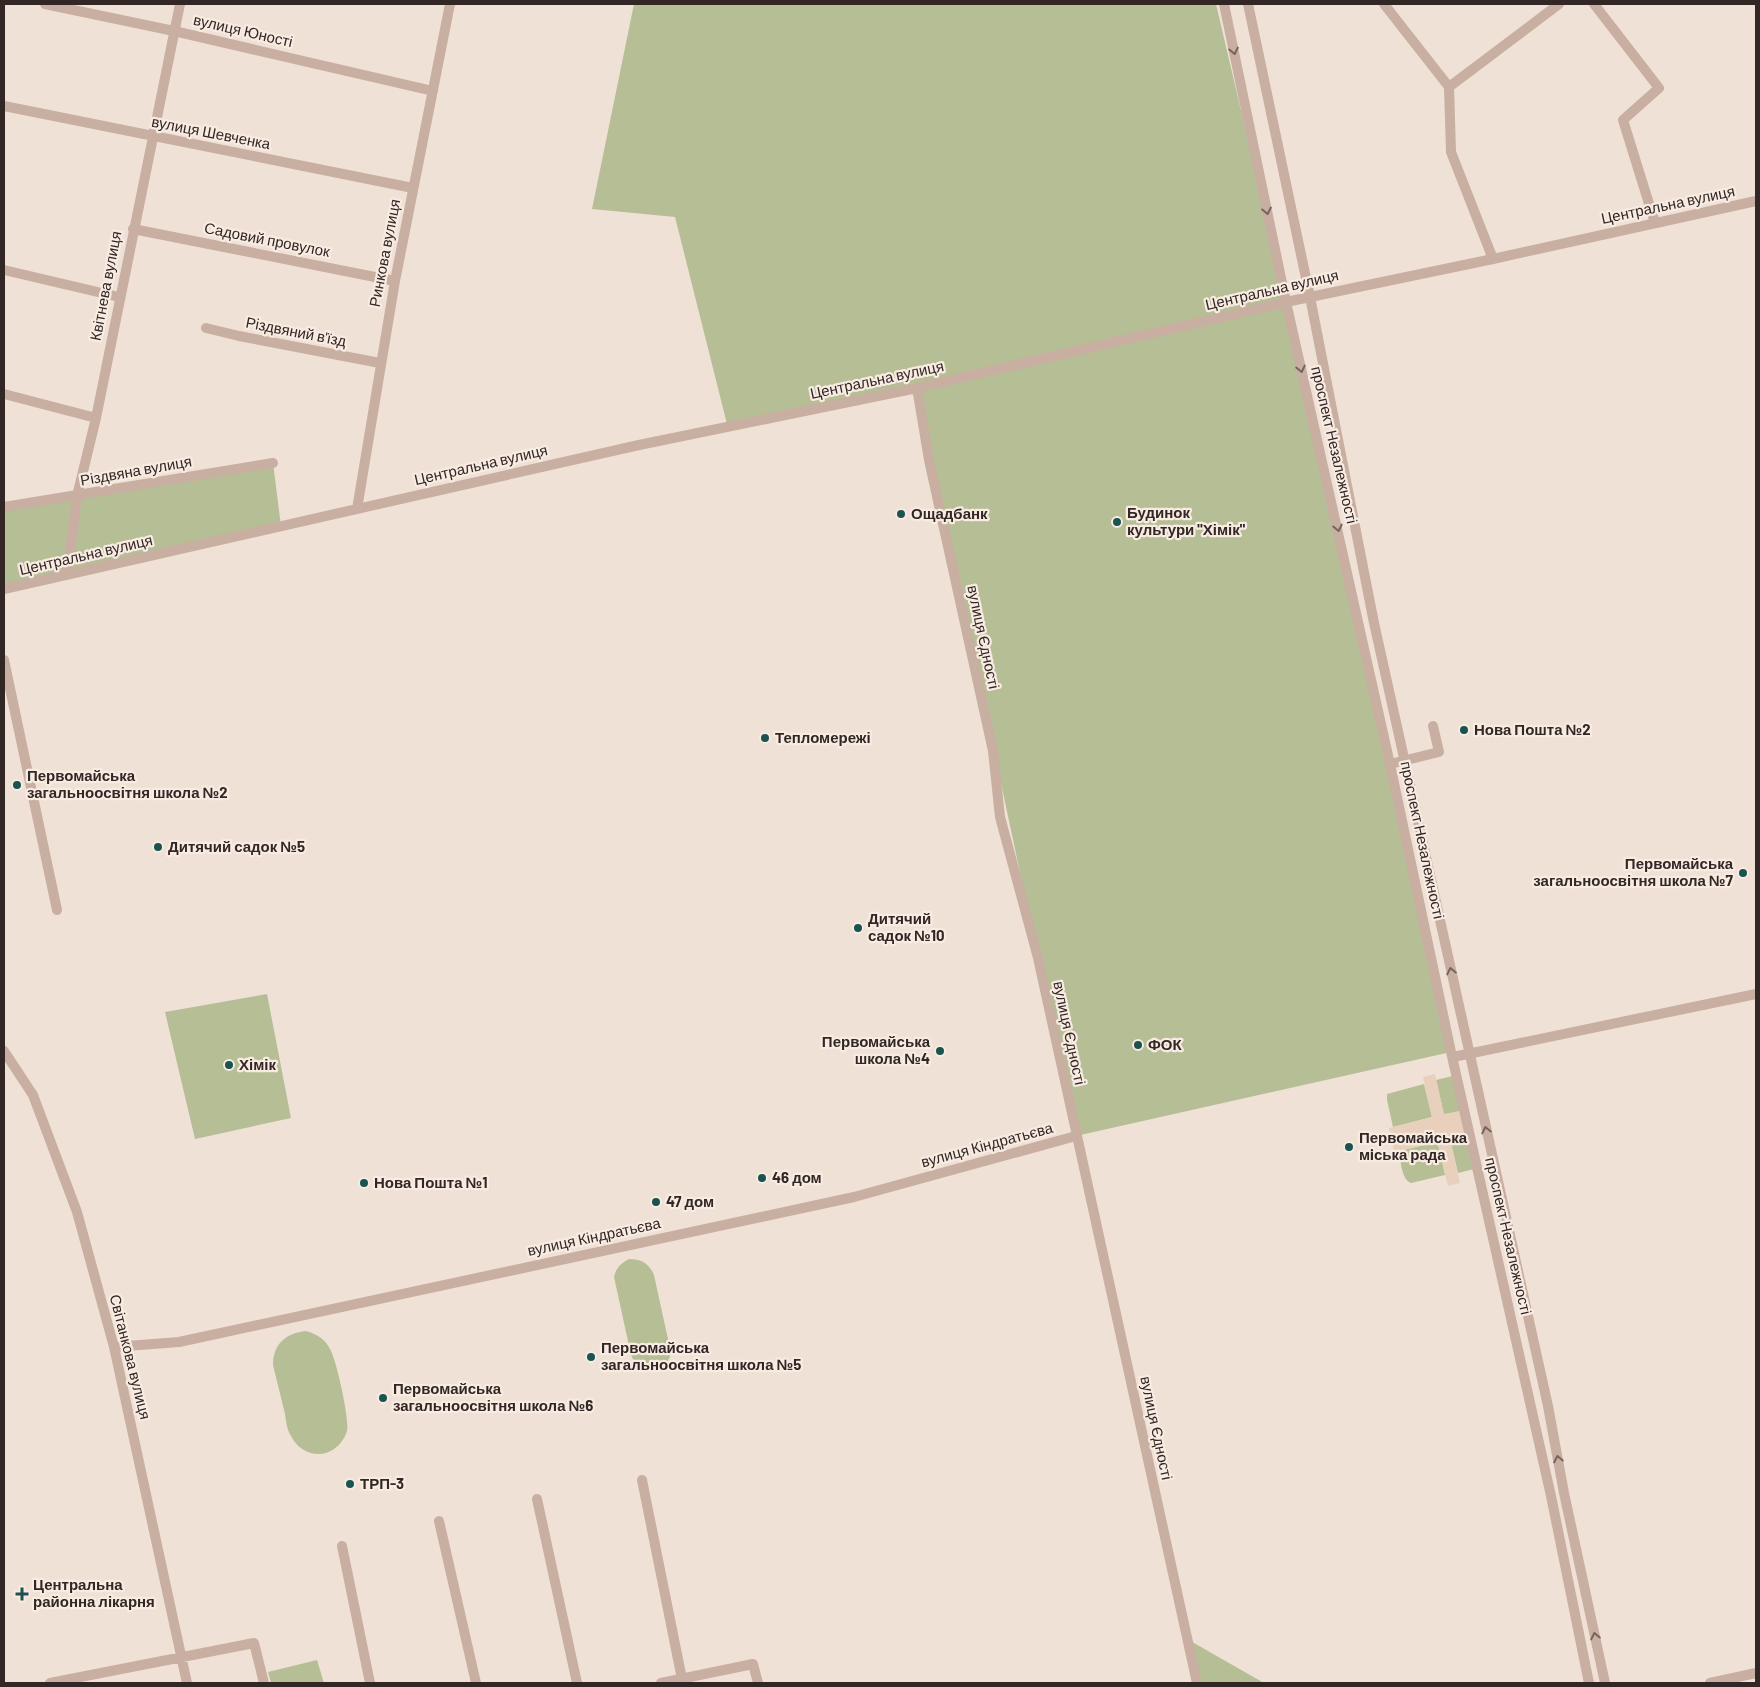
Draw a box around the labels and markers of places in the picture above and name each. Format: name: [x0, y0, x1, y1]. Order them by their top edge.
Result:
place label: Будинок культури "Хімік": [1127, 503, 1246, 538]
place label: Ощадбанк: [911, 504, 988, 522]
marker: Ощадбанк: [895, 508, 907, 520]
marker: Будинок культури "Хімік": [1111, 516, 1123, 528]
place label: Нова Пошта №2: [1474, 720, 1591, 738]
marker: Нова Пошта №2: [1458, 724, 1470, 736]
place label: Тепломережі: [775, 728, 871, 746]
marker: Тепломережі: [759, 732, 771, 744]
place label: Первомайська загальноосвітня школа №2: [27, 766, 228, 801]
marker: Первомайська загальноосвітня школа №2: [11, 779, 23, 791]
place label: Дитячий садок №5: [168, 837, 305, 855]
marker: Дитячий садок №5: [152, 841, 164, 853]
place label: Первомайська загальноосвітня школа №7: [1533, 854, 1734, 889]
marker: Первомайська загальноосвітня школа №7: [1737, 867, 1749, 879]
place label: Дитячий садок №10: [868, 909, 945, 944]
marker: Дитячий садок №10: [852, 922, 864, 934]
place label: Первомайська школа №4: [822, 1032, 931, 1067]
place label: ФОК: [1148, 1035, 1182, 1053]
marker: ФОК: [1132, 1039, 1144, 1051]
marker: Первомайська школа №4: [934, 1045, 946, 1057]
place label: Хімік: [239, 1055, 276, 1073]
marker: Хімік: [223, 1059, 235, 1071]
place label: Первомайська мiська рада: [1359, 1128, 1468, 1163]
marker: Первомайська мiська рада: [1343, 1141, 1355, 1153]
place label: 46 дом: [772, 1168, 822, 1186]
marker: 46 дом: [756, 1172, 768, 1184]
place label: Нова Пошта №1: [374, 1173, 488, 1191]
marker: Нова Пошта №1: [358, 1177, 370, 1189]
place label: 47 дом: [666, 1192, 714, 1210]
marker: 47 дом: [650, 1196, 662, 1208]
place label: Первомайська загальноосвітня школа №5: [601, 1338, 801, 1373]
marker: Первомайська загальноосвітня школа №5: [585, 1351, 597, 1363]
place label: Первомайська загальноосвітня школа №6: [393, 1379, 593, 1414]
marker: Первомайська загальноосвітня школа №6: [377, 1392, 389, 1404]
place label: ТРП-3: [360, 1474, 404, 1492]
marker: ТРП-3: [344, 1478, 356, 1490]
place label: Центральна районна лікарня: [33, 1575, 155, 1610]
marker: Центральна районна лікарня: [15, 1587, 29, 1601]

